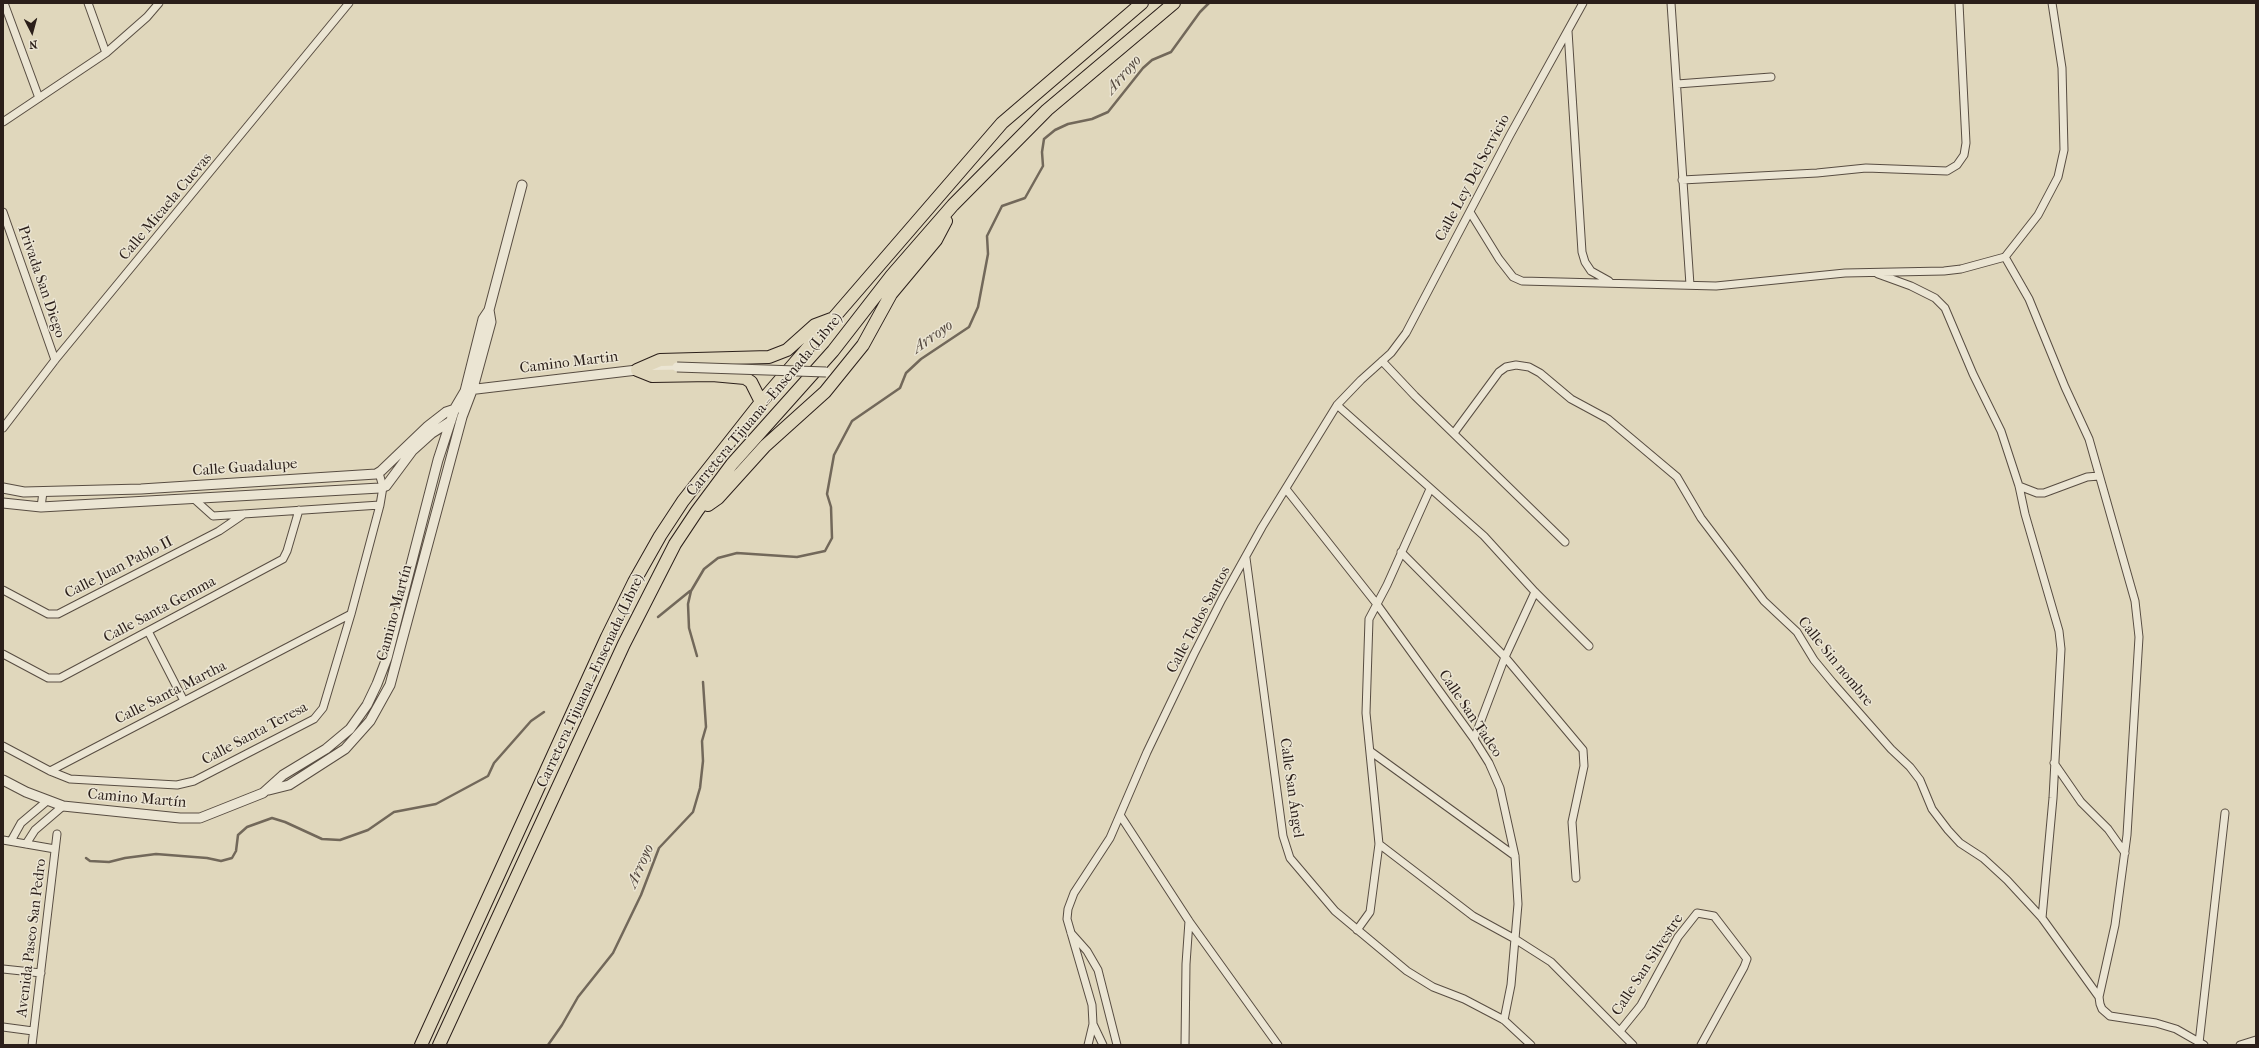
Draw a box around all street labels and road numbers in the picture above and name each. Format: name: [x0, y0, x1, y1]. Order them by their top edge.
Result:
street label: Calle Ley Del Servicio: [1432, 111, 1514, 245]
street label: Calle Micaela Cuevas: [116, 150, 216, 264]
street label: Privada San Diego: [13, 223, 69, 341]
street label: Carretera Tijuana - Ensenada (Libre): [683, 310, 847, 500]
street label: Camino Martin: [519, 348, 619, 378]
street label: Calle Guadalupe: [192, 455, 298, 481]
street label: Calle Juan Pablo II: [62, 533, 176, 603]
street label: Camino Martín: [373, 563, 417, 663]
street label: Calle Todos Santos: [1163, 563, 1235, 677]
street label: Carretera Tijuana - Ensenada (Libre): [533, 571, 649, 791]
street label: Calle Santa Gemma: [101, 573, 219, 647]
street label: Calle Sin nombre: [1793, 614, 1877, 710]
street label: Calle Santa Martha: [112, 657, 230, 729]
street label: Calle San Tadeo: [1434, 667, 1506, 761]
street label: Calle Santa Teresa: [199, 699, 311, 769]
street label: Calle San Ángel: [1275, 737, 1307, 839]
street label: Camino Martín: [87, 786, 187, 812]
street label: Avenida Paseo San Pedro: [13, 858, 51, 1018]
street label: Calle San Silvestre: [1608, 911, 1688, 1019]

